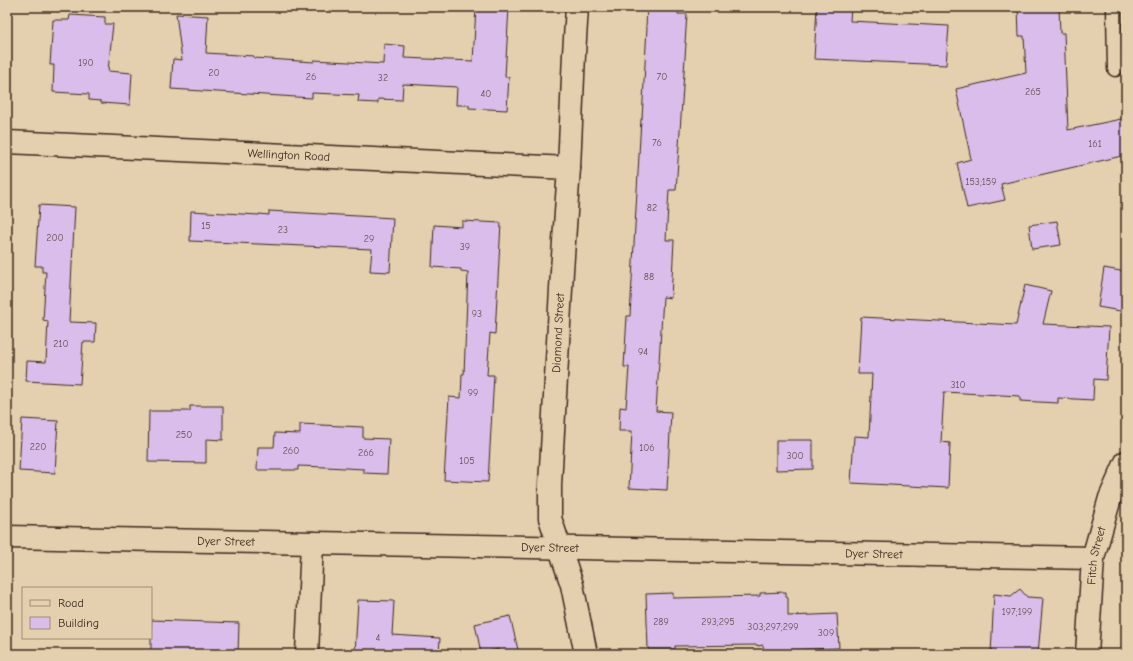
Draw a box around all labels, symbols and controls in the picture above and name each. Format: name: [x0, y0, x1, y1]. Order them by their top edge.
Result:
house number: 190: [78, 57, 94, 69]
house number: 20: [208, 67, 220, 79]
house number: 26: [306, 71, 316, 83]
house number: 70: [657, 71, 667, 83]
house number: 32: [378, 72, 388, 84]
house number: 265: [1025, 86, 1041, 98]
house number: 40: [481, 88, 491, 100]
house number: 76: [652, 137, 662, 149]
house number: 161: [1088, 138, 1102, 150]
street label: Wellington Road: [247, 146, 330, 164]
house number: 153;159: [965, 176, 997, 188]
house number: 82: [647, 202, 657, 214]
house number: 15: [201, 220, 211, 232]
house number: 23: [278, 224, 288, 236]
house number: 200: [46, 232, 64, 244]
house number: 29: [364, 233, 374, 245]
house number: 39: [460, 241, 470, 253]
house number: 88: [644, 271, 654, 283]
street label: Diamond Street: [549, 292, 567, 373]
house number: 93: [472, 308, 482, 320]
house number: 210: [53, 338, 69, 350]
house number: 94: [638, 346, 648, 358]
house number: 310: [950, 379, 966, 391]
house number: 99: [468, 387, 478, 399]
house number: 250: [176, 429, 192, 441]
house number: 220: [30, 441, 46, 453]
house number: 106: [639, 442, 655, 454]
house number: 260: [283, 445, 299, 457]
house number: 266: [358, 447, 374, 459]
house number: 300: [786, 450, 804, 462]
house number: 105: [459, 455, 475, 467]
street label: Fitch Street: [1084, 524, 1109, 585]
street label: Dyer Street: [197, 534, 255, 549]
street label: Dyer Street: [521, 540, 579, 555]
street label: Dyer Street: [845, 546, 903, 561]
legend: [22, 587, 152, 639]
text: Road: [58, 596, 84, 610]
house number: 197;199: [1002, 606, 1032, 618]
text: Building: [58, 616, 99, 630]
house number: 289: [653, 616, 669, 628]
house number: 293;295: [701, 616, 735, 628]
house number: 303;297;299: [747, 621, 799, 633]
house number: 309: [818, 627, 834, 639]
house number: 4: [376, 632, 381, 644]

